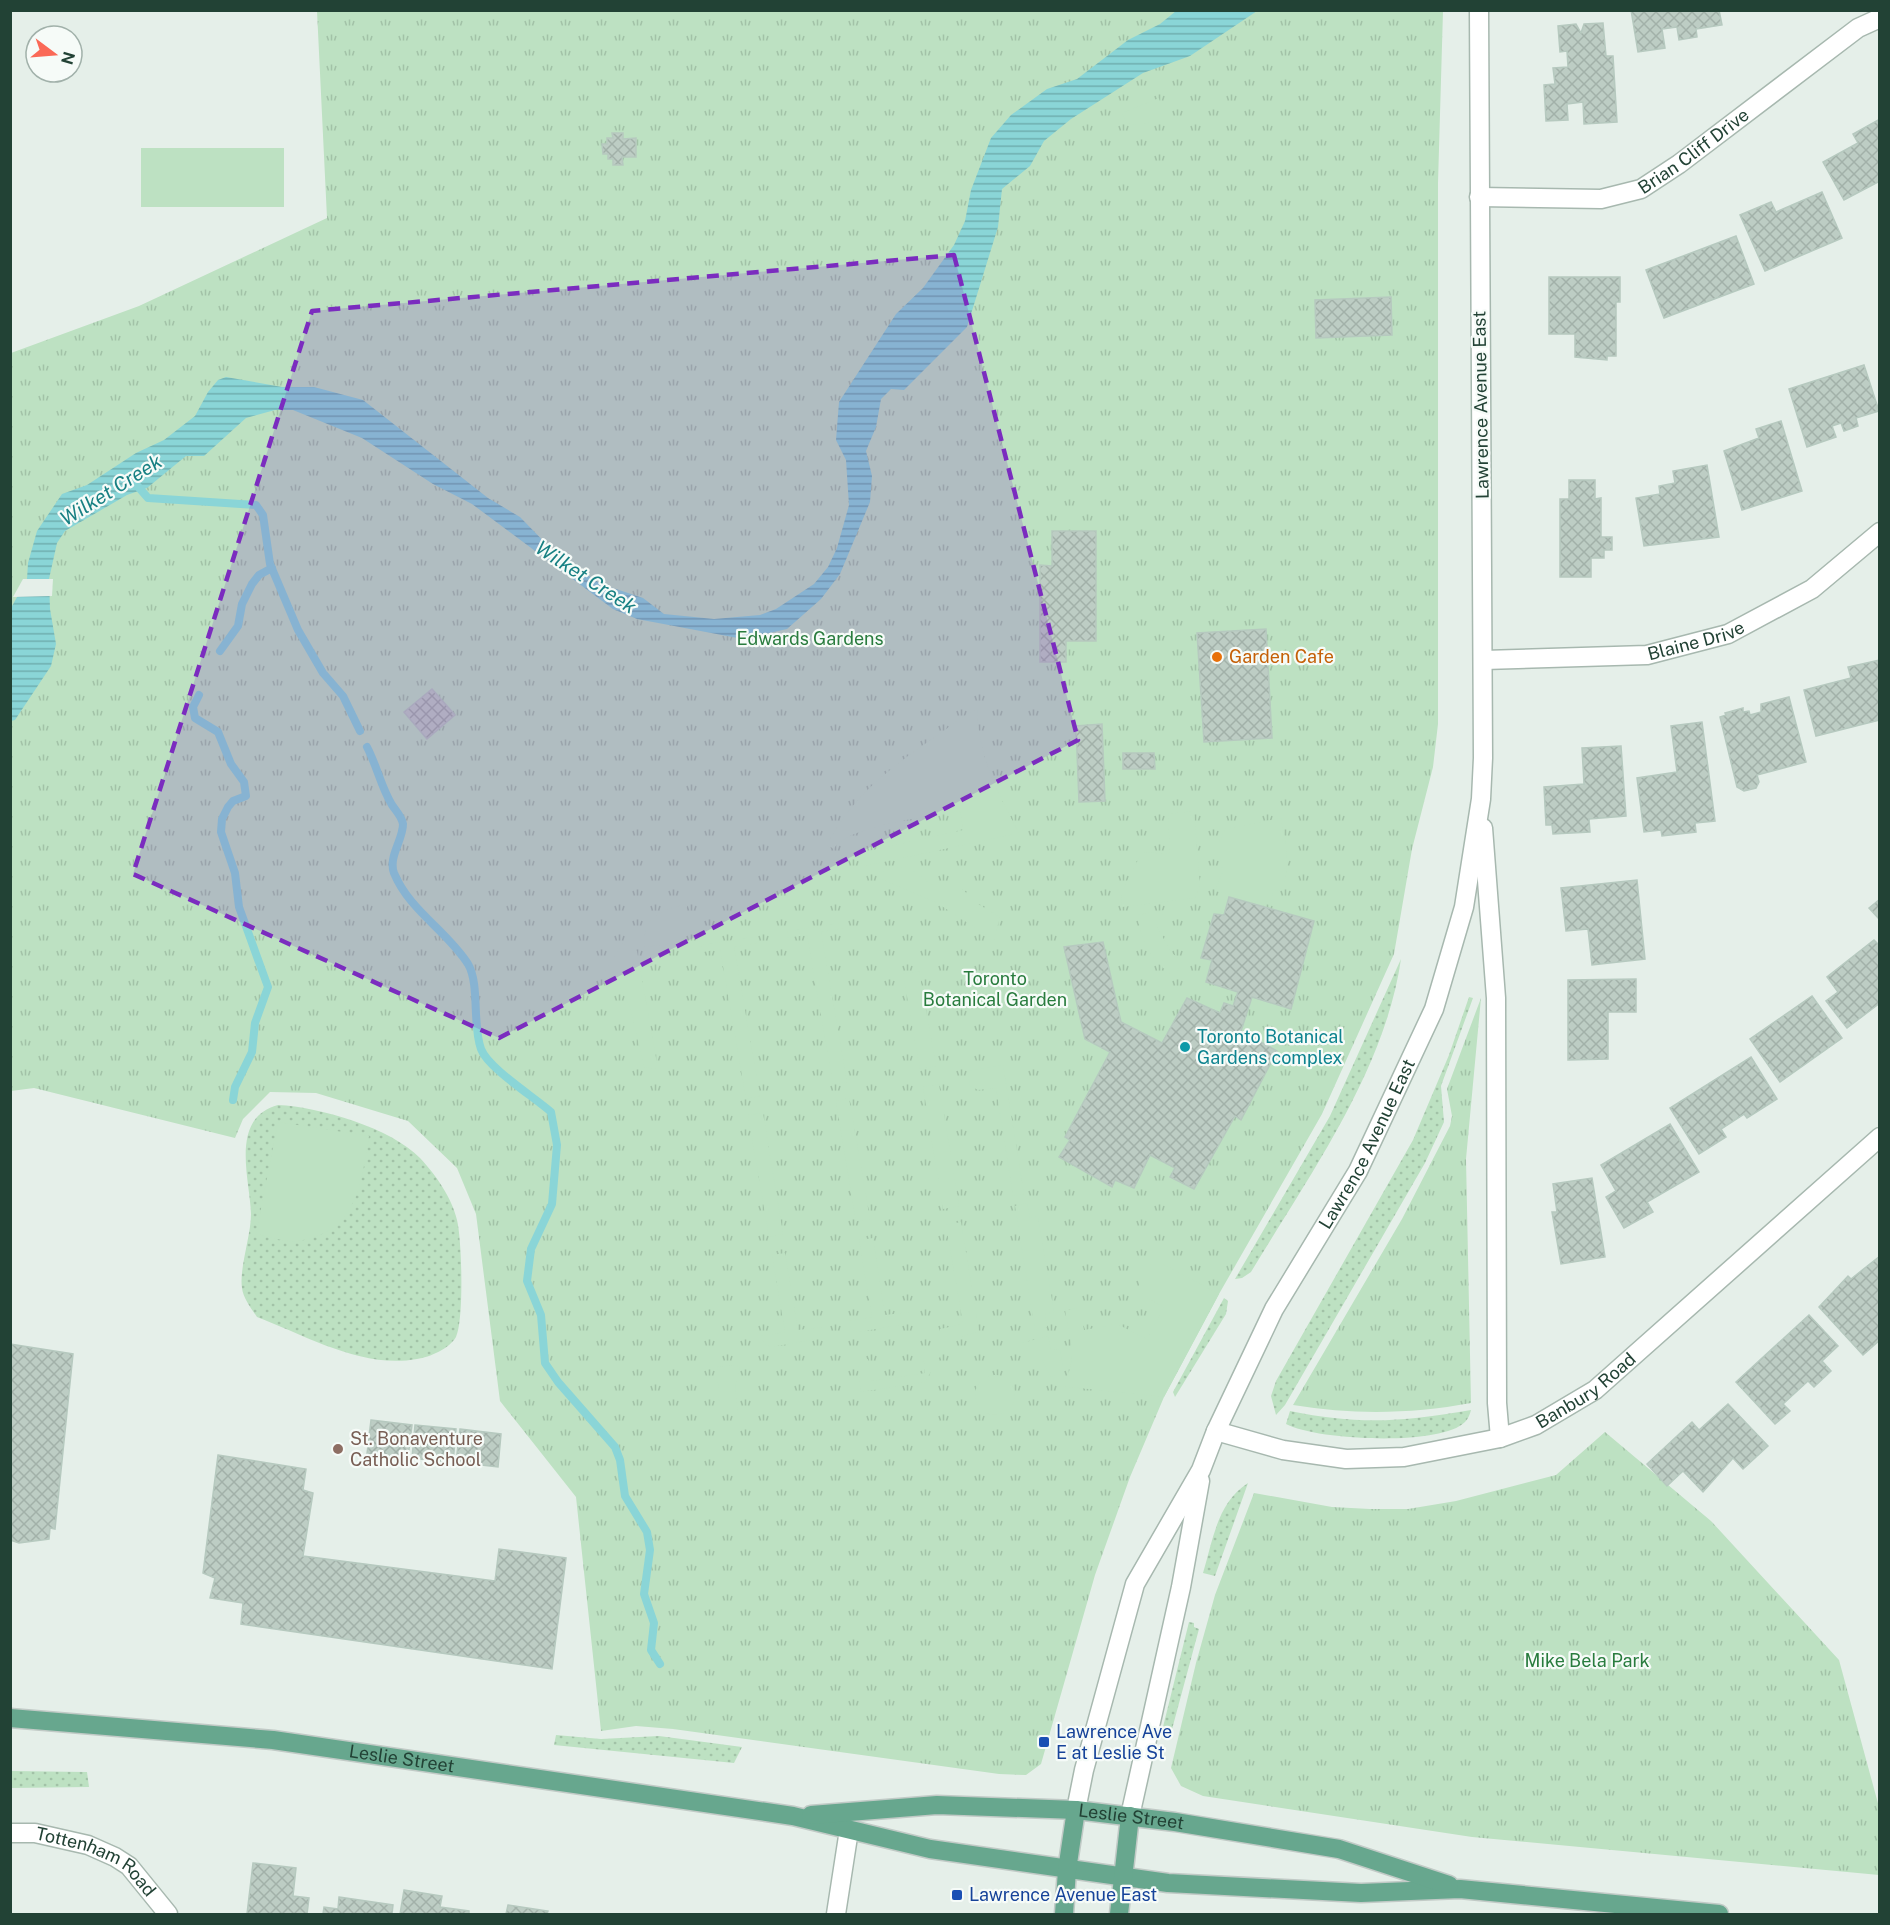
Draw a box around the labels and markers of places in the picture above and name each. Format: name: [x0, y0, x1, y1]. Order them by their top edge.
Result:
place label: Garden Cafe: [1229, 646, 1334, 667]
marker: Garden Cafe: [1210, 650, 1224, 664]
place label: Toronto Botanical Gardens complex: [1197, 1026, 1344, 1068]
marker: Toronto Botanical Gardens complex: [1178, 1040, 1192, 1054]
place label: St. Bonaventure Catholic School: [350, 1428, 483, 1470]
marker: St. Bonaventure Catholic School: [331, 1442, 345, 1456]
place label: Lawrence Ave E at Leslie St: [1056, 1721, 1172, 1763]
marker: Lawrence Ave E at Leslie St: [1037, 1735, 1051, 1749]
place label: Lawrence Avenue East: [969, 1884, 1157, 1905]
marker: Lawrence Avenue East: [950, 1888, 964, 1902]

